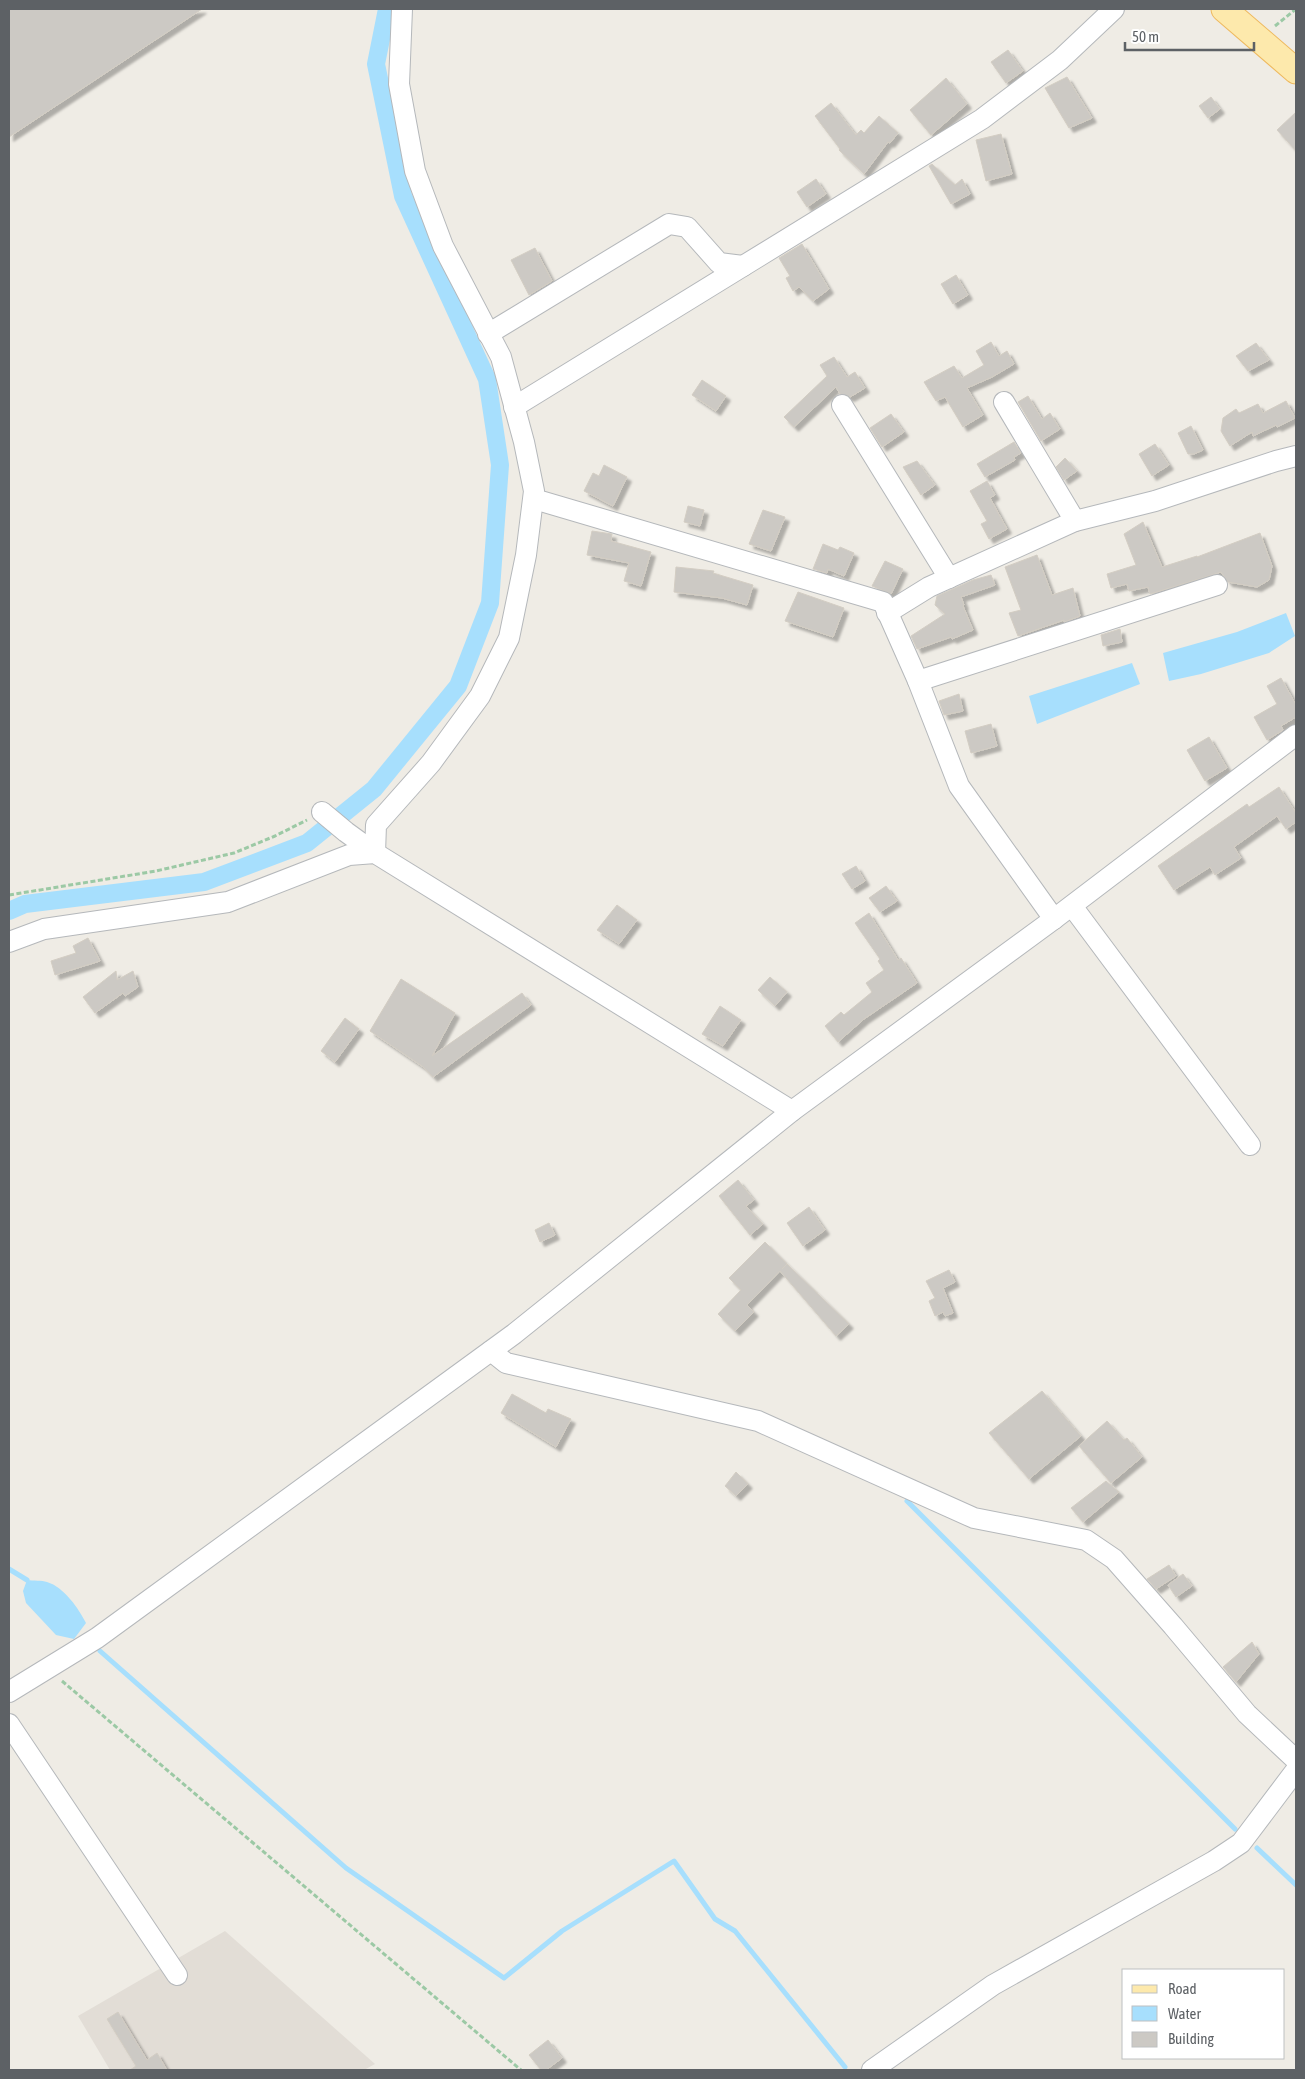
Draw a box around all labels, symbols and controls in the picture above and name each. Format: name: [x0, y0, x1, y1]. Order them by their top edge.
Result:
scale bar: [1125, 20, 1254, 52]
text: 50 m: [1132, 28, 1159, 45]
legend: [1122, 1969, 1285, 2059]
text: Road: [1168, 1980, 1197, 1997]
text: Water: [1168, 2005, 1201, 2022]
text: Building: [1168, 2030, 1214, 2047]

